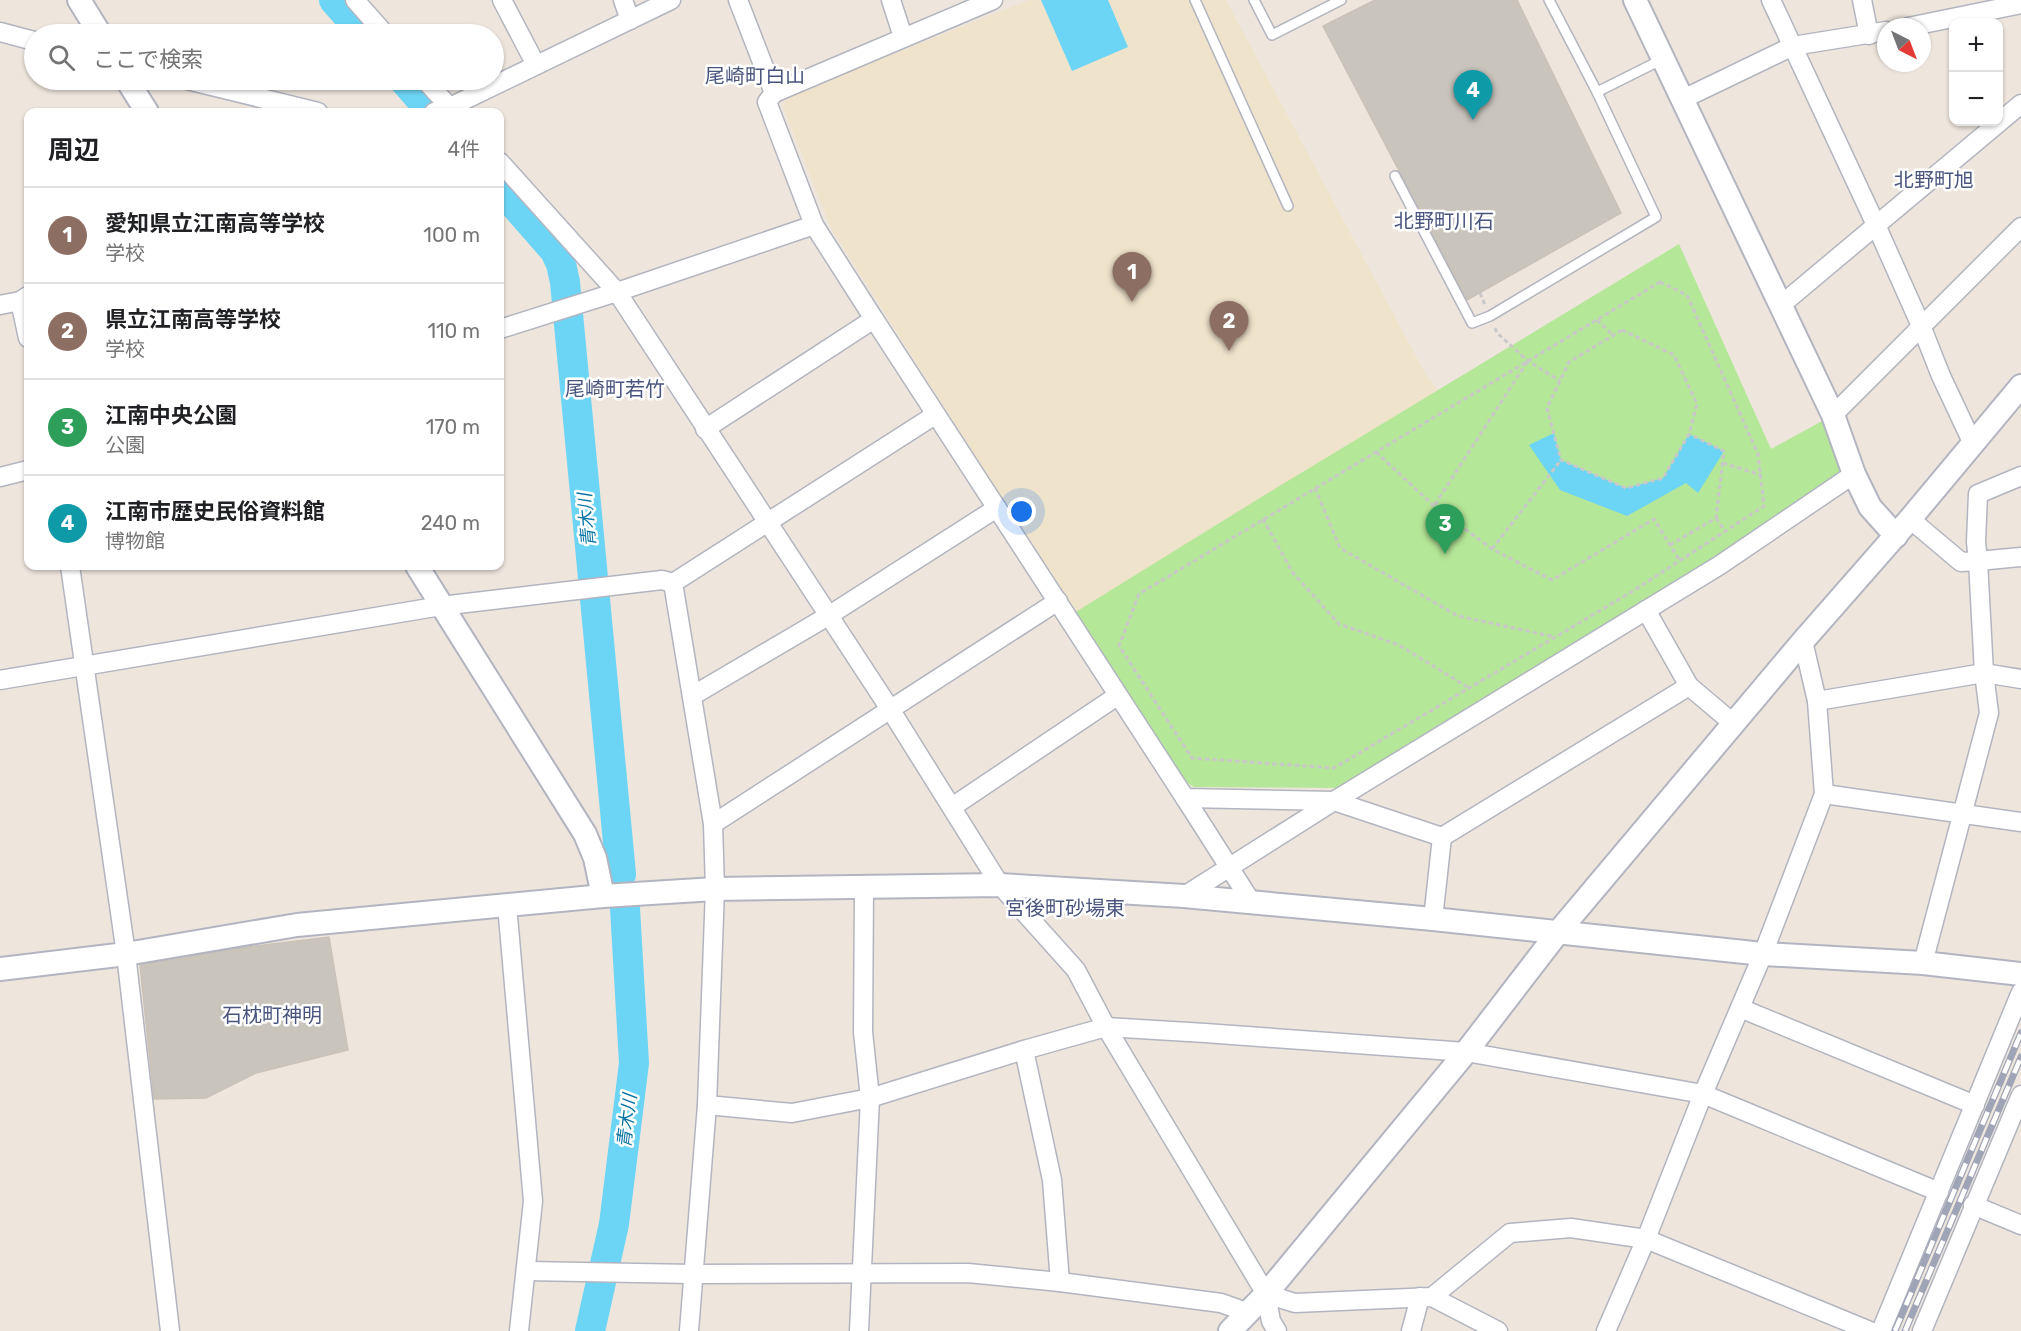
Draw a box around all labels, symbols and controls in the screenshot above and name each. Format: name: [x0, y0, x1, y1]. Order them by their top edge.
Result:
north arrow: [1877, 18, 1931, 72]
map controls: [1949, 18, 2003, 126]
button: +: [1949, 18, 2003, 72]
search box: [24, 24, 504, 90]
icon: search: [45, 41, 78, 74]
text: ここで検索: [93, 46, 203, 73]
district label: 尾崎町白山: [705, 64, 805, 88]
pin: 4: [1454, 70, 1492, 120]
button: −: [1949, 72, 2003, 126]
text: 周辺: [48, 135, 100, 166]
text: 4件: [448, 137, 480, 161]
district label: 北野町旭: [1894, 168, 1974, 192]
district label: 北野町川石: [1394, 209, 1494, 233]
text: 愛知県立江南高等学校: [105, 210, 325, 237]
text: 1: [63, 223, 72, 247]
text: 100 m: [423, 223, 480, 247]
text: 学校: [105, 241, 145, 265]
pin: 1: [1112, 252, 1152, 302]
pin: 2: [1210, 302, 1248, 351]
text: 県立江南高等学校: [105, 306, 281, 333]
text: 2: [61, 319, 74, 343]
text: 110 m: [428, 319, 480, 343]
text: 学校: [105, 337, 145, 361]
district label: 尾崎町若竹: [565, 377, 665, 401]
text: 江南中央公園: [105, 402, 237, 429]
text: 3: [61, 415, 74, 439]
text: 170 m: [426, 415, 480, 439]
text: 公園: [105, 433, 145, 457]
water label: 青木川: [574, 490, 600, 548]
your location: [1007, 497, 1036, 526]
text: 江南市歴史民俗資料館: [105, 498, 325, 525]
pin: 3: [1426, 504, 1464, 554]
text: 4: [61, 511, 74, 535]
text: 240 m: [421, 511, 480, 535]
text: 博物館: [105, 529, 165, 553]
district label: 宮後町砂場東: [1005, 896, 1125, 920]
district label: 石枕町神明: [222, 1003, 322, 1027]
water label: 青木川: [613, 1091, 641, 1149]

